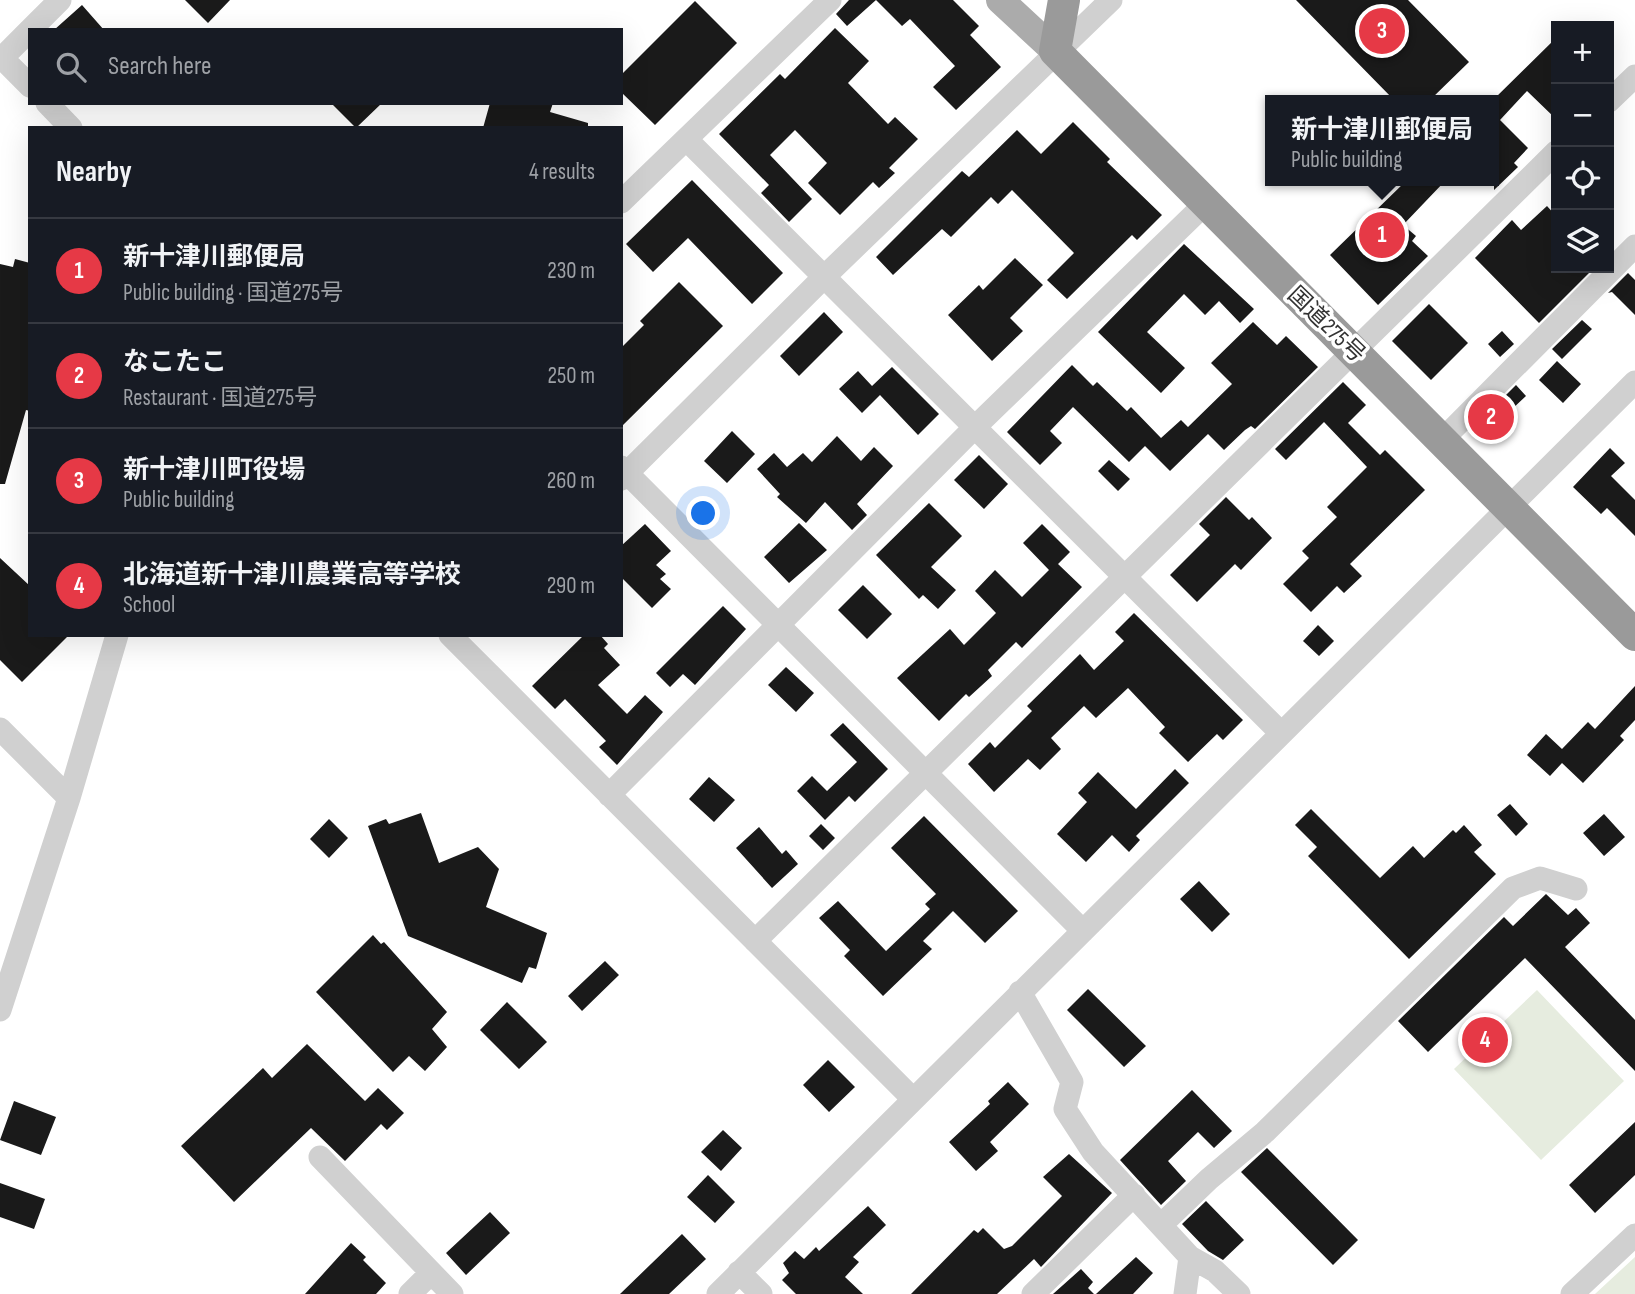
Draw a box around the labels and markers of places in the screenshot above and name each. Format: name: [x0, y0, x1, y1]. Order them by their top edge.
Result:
pin: 3: [1359, 5, 1405, 57]
pin: 1: [1359, 209, 1405, 261]
pin: 2: [1468, 391, 1514, 443]
pin: 4: [1462, 1014, 1508, 1066]

